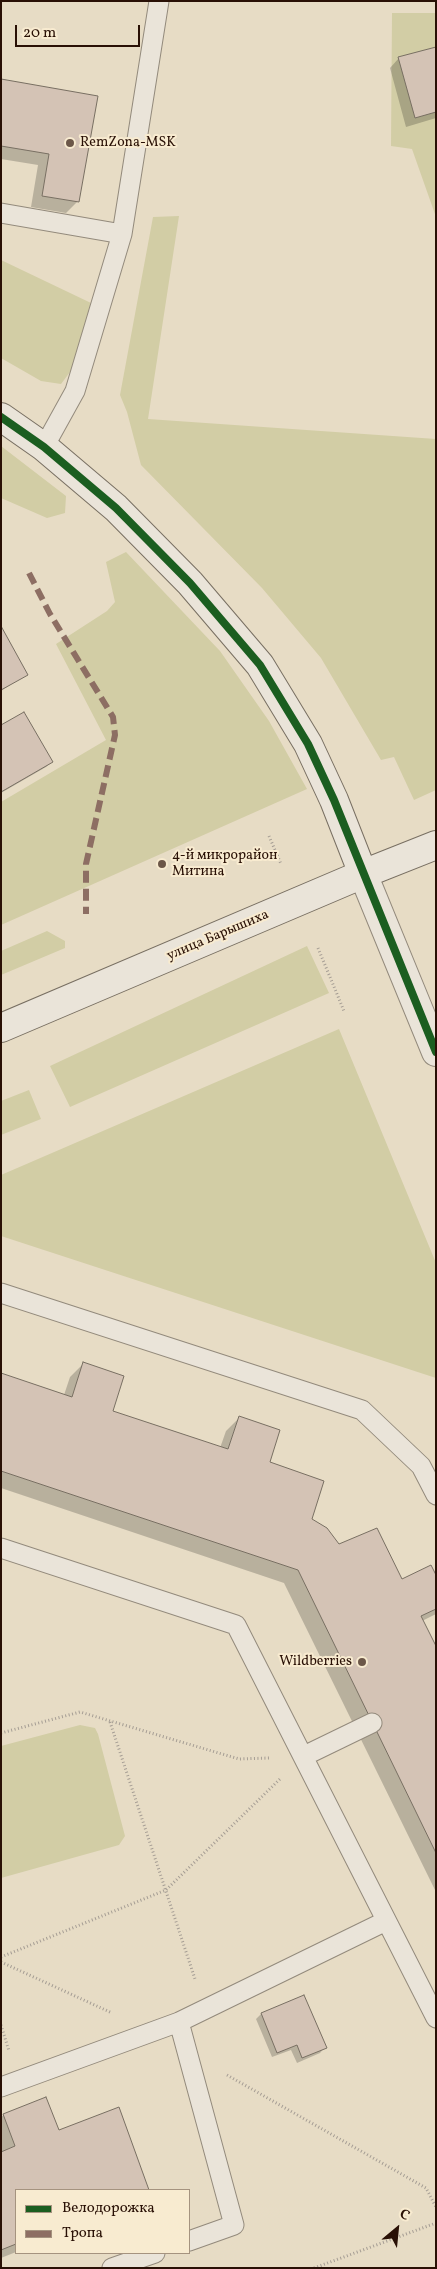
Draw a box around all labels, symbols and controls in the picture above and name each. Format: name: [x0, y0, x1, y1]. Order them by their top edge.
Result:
scale bar: [18, 15, 142, 47]
text: 20 m: [23, 23, 56, 44]
place label: RemZona-MSK: [80, 135, 176, 151]
marker: RemZona-MSK: [64, 137, 76, 149]
place label: 4-й микрорайон Митина: [172, 848, 278, 880]
marker: 4-й микрорайон Митина: [156, 858, 168, 870]
street label: улица Барышиха: [164, 907, 272, 965]
place label: Wildberries: [279, 1654, 352, 1670]
marker: Wildberries: [356, 1656, 368, 1668]
legend: [15, 2189, 190, 2254]
text: Велодорожка: [62, 2198, 155, 2219]
north arrow: [372, 2204, 422, 2254]
text: С: [396, 2205, 413, 2226]
text: Тропа: [62, 2223, 103, 2244]

